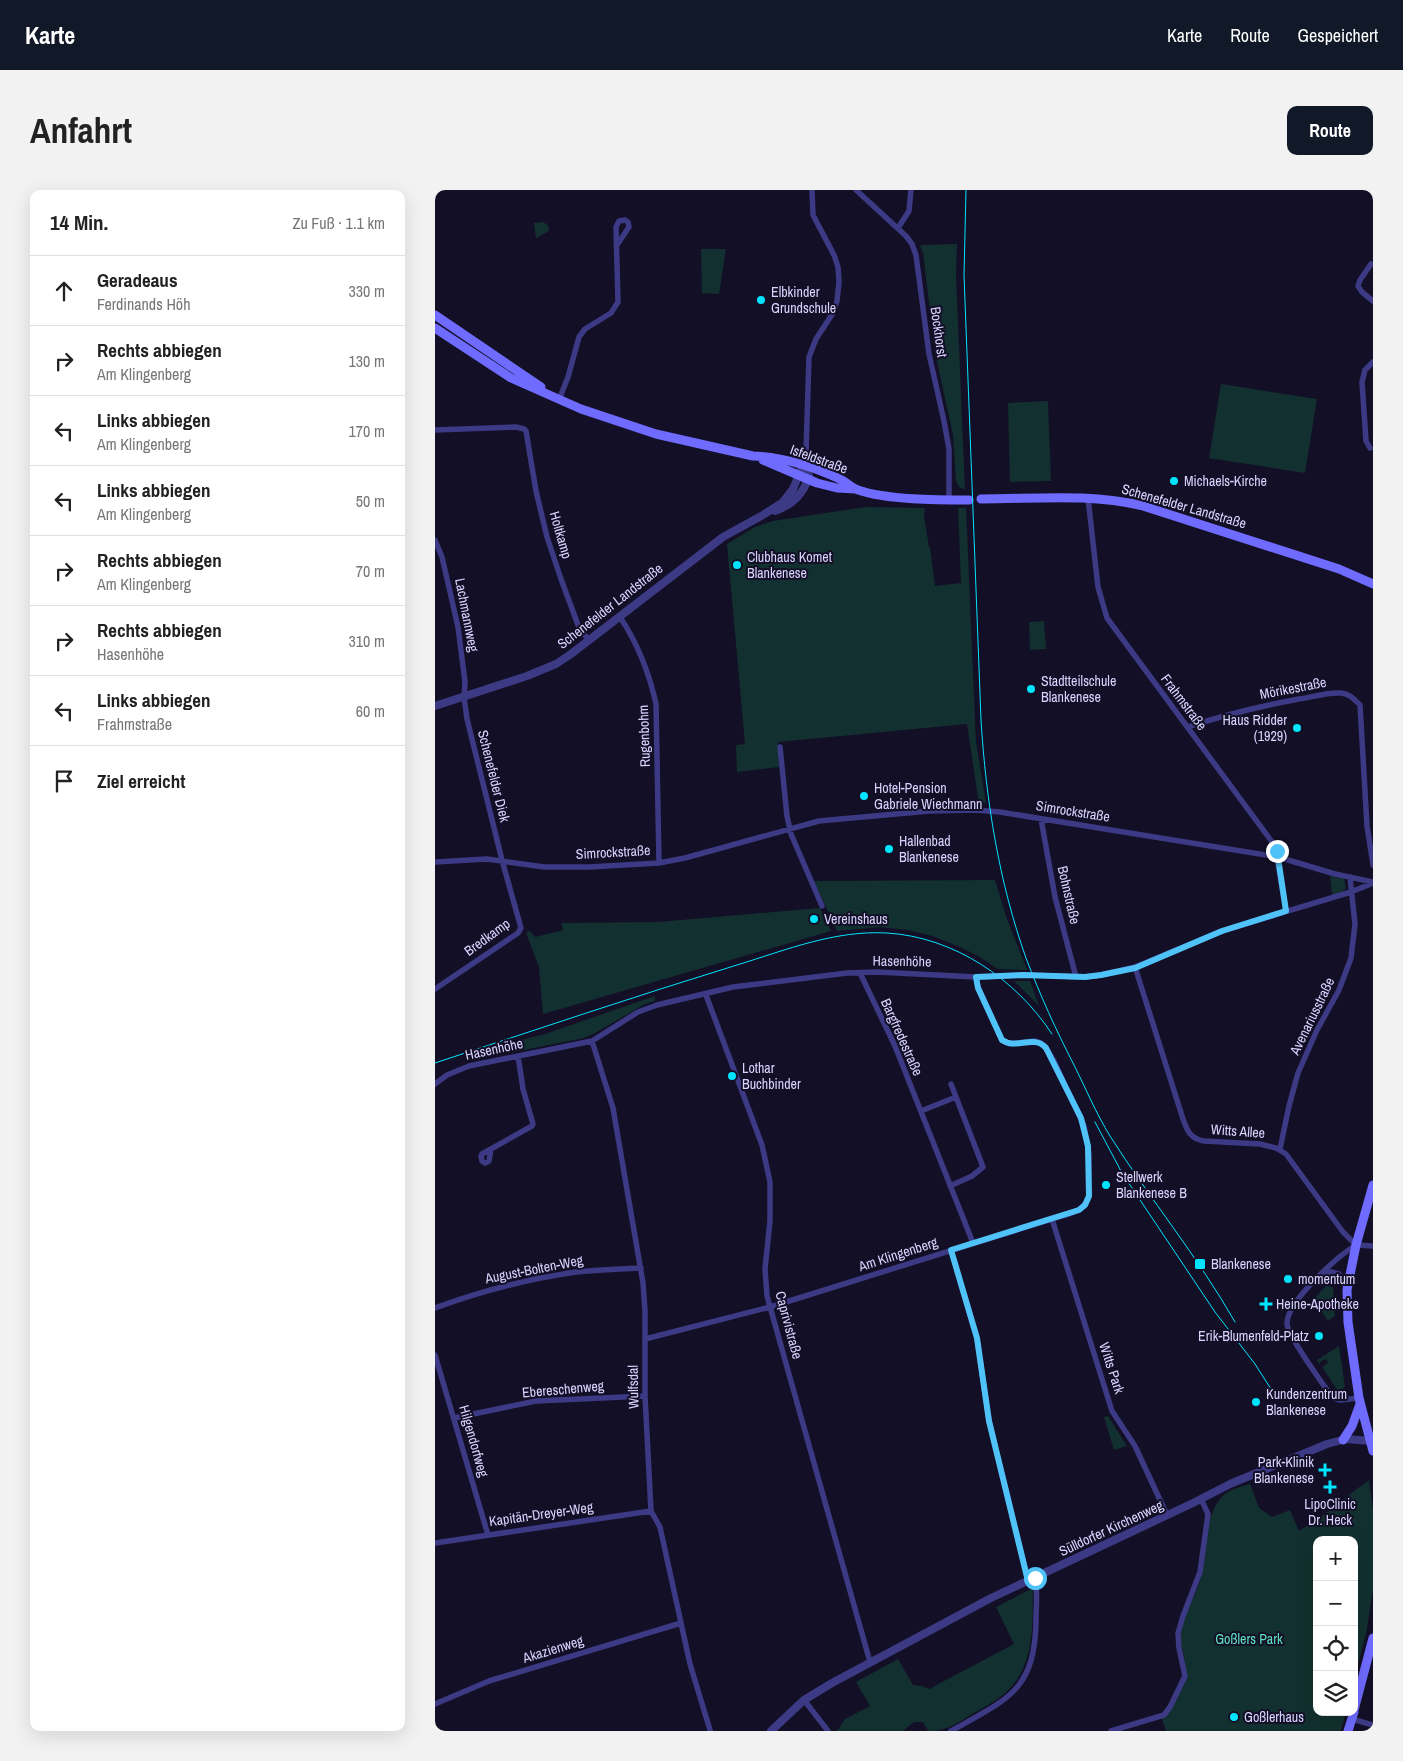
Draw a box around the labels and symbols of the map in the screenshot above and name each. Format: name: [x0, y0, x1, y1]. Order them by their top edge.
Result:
place label: Elbkinder Grundschule: [771, 283, 836, 317]
marker: Elbkinder Grundschule: [755, 294, 767, 306]
street label: Bockhorst: [927, 305, 951, 359]
street label: Isfeldstraße: [788, 440, 850, 478]
place label: Michaels-Kirche: [1184, 472, 1267, 490]
marker: Michaels-Kirche: [1168, 475, 1180, 487]
street label: Schenefelder Landstraße: [1120, 480, 1248, 532]
street label: Holtkamp: [546, 509, 576, 561]
place label: Clubhaus Komet Blankenese: [747, 548, 832, 582]
street label: Schenefelder Landstraße: [554, 559, 666, 653]
marker: Clubhaus Komet Blankenese: [731, 559, 743, 571]
street label: Lachmannweg: [451, 577, 483, 654]
street label: Frahmstraße: [1157, 670, 1211, 734]
place label: Stadtteilschule Blankenese: [1041, 672, 1116, 706]
street label: Mörikestraße: [1258, 673, 1328, 703]
marker: Stadtteilschule Blankenese: [1025, 683, 1037, 695]
street label: Rugenbohm: [634, 704, 654, 768]
place label: Haus Ridder (1929): [1223, 711, 1287, 745]
marker: Haus Ridder (1929): [1291, 722, 1303, 734]
street label: Schenefelder Diek: [474, 728, 514, 824]
place label: Hotel-Pension Gabriele Wiechmann: [874, 779, 982, 813]
marker: Hotel-Pension Gabriele Wiechmann: [858, 790, 870, 802]
street label: Simrockstraße: [1035, 796, 1111, 826]
place label: Hallenbad Blankenese: [899, 832, 959, 866]
route end: [1266, 840, 1289, 863]
street label: Simrockstraße: [575, 841, 651, 863]
marker: Hallenbad Blankenese: [883, 843, 895, 855]
street label: Bohnstraße: [1054, 864, 1084, 926]
place label: Vereinshaus: [824, 910, 888, 928]
marker: Vereinshaus: [808, 913, 820, 925]
street label: Bredkamp: [461, 914, 513, 960]
street label: Hasenhöhe: [872, 951, 932, 971]
street label: Avenariusstraße: [1285, 974, 1339, 1059]
street label: Bargfredestraße: [877, 995, 927, 1079]
street label: Hasenhöhe: [463, 1034, 525, 1064]
place label: Lothar Buchbinder: [742, 1059, 801, 1093]
marker: Lothar Buchbinder: [726, 1070, 738, 1082]
street label: Witts Allee: [1210, 1120, 1266, 1142]
place label: Stellwerk Blankenese B: [1116, 1168, 1187, 1202]
marker: Stellwerk Blankenese B: [1100, 1179, 1112, 1191]
street label: Am Klingenberg: [855, 1233, 941, 1276]
street label: August-Bolten-Weg: [483, 1251, 585, 1288]
place label: Blankenese: [1211, 1255, 1271, 1273]
marker: Blankenese: [1193, 1257, 1207, 1271]
place label: momentum: [1298, 1270, 1355, 1288]
marker: momentum: [1282, 1273, 1294, 1285]
street label: Caprivistraße: [771, 1289, 807, 1361]
place label: Heine-Apotheke: [1276, 1295, 1359, 1313]
marker: Heine-Apotheke: [1260, 1298, 1272, 1310]
place label: Erik-Blumenfeld-Platz: [1198, 1327, 1309, 1345]
marker: Erik-Blumenfeld-Platz: [1313, 1330, 1325, 1342]
street label: Witts Park: [1095, 1340, 1129, 1396]
street label: Wulfsdal: [624, 1365, 642, 1409]
street label: Ebereschenweg: [521, 1376, 605, 1402]
place label: Kundenzentrum Blankenese: [1266, 1385, 1347, 1419]
marker: Kundenzentrum Blankenese: [1250, 1396, 1262, 1408]
street label: Hilgendorfweg: [455, 1403, 493, 1480]
place label: Park-Klinik Blankenese: [1254, 1453, 1314, 1487]
marker: Park-Klinik Blankenese: [1318, 1463, 1332, 1477]
marker: LipoClinic Dr. Heck: [1323, 1480, 1337, 1494]
place label: LipoClinic Dr. Heck: [1304, 1495, 1356, 1529]
street label: Sülldorfer Kirchenweg: [1056, 1496, 1167, 1560]
street label: Kapitän-Dreyer-Weg: [488, 1498, 595, 1530]
route start: [1024, 1567, 1047, 1590]
park label: Goßlers Park: [1215, 1630, 1283, 1648]
street label: Akazienweg: [520, 1631, 586, 1667]
place label: Goßlerhaus: [1244, 1708, 1304, 1726]
marker: Goßlerhaus: [1228, 1711, 1240, 1723]

